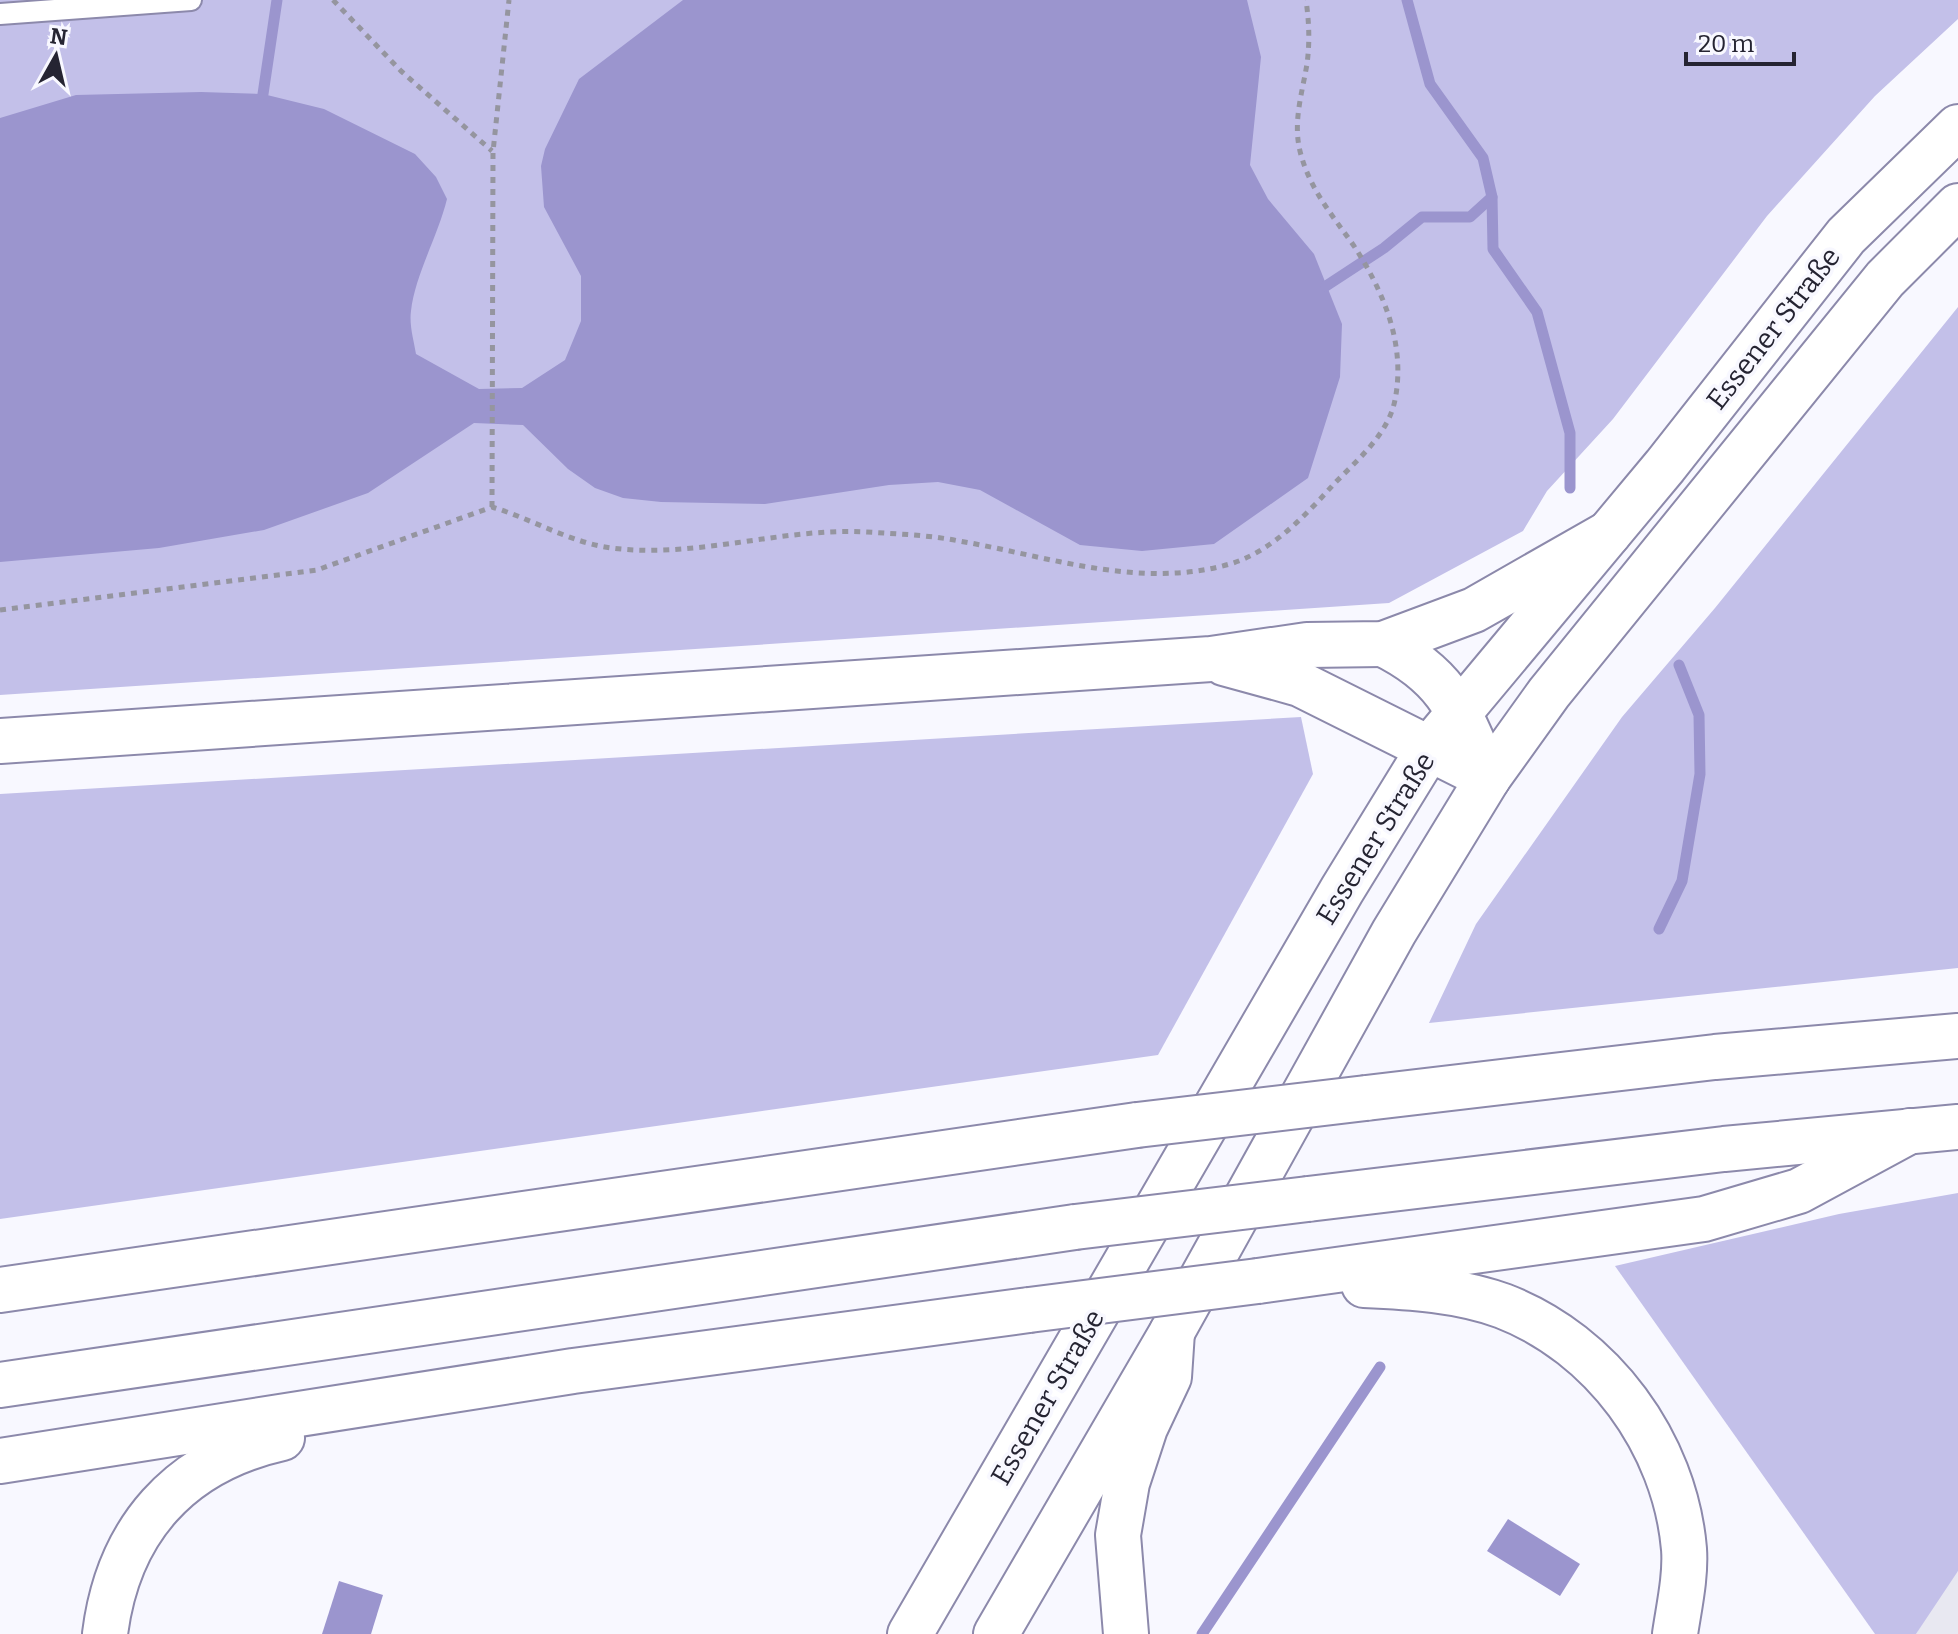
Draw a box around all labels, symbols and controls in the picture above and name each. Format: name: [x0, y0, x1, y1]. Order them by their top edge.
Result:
north arrow: [16, 16, 96, 96]
scale bar: [1686, 16, 1794, 66]
text: N: [48, 22, 69, 51]
text: 20 m: [1698, 30, 1754, 58]
street label: Essener Straße: [1700, 241, 1847, 416]
street label: Essener Straße: [1309, 746, 1442, 930]
street label: Essener Straße: [984, 1304, 1111, 1491]

